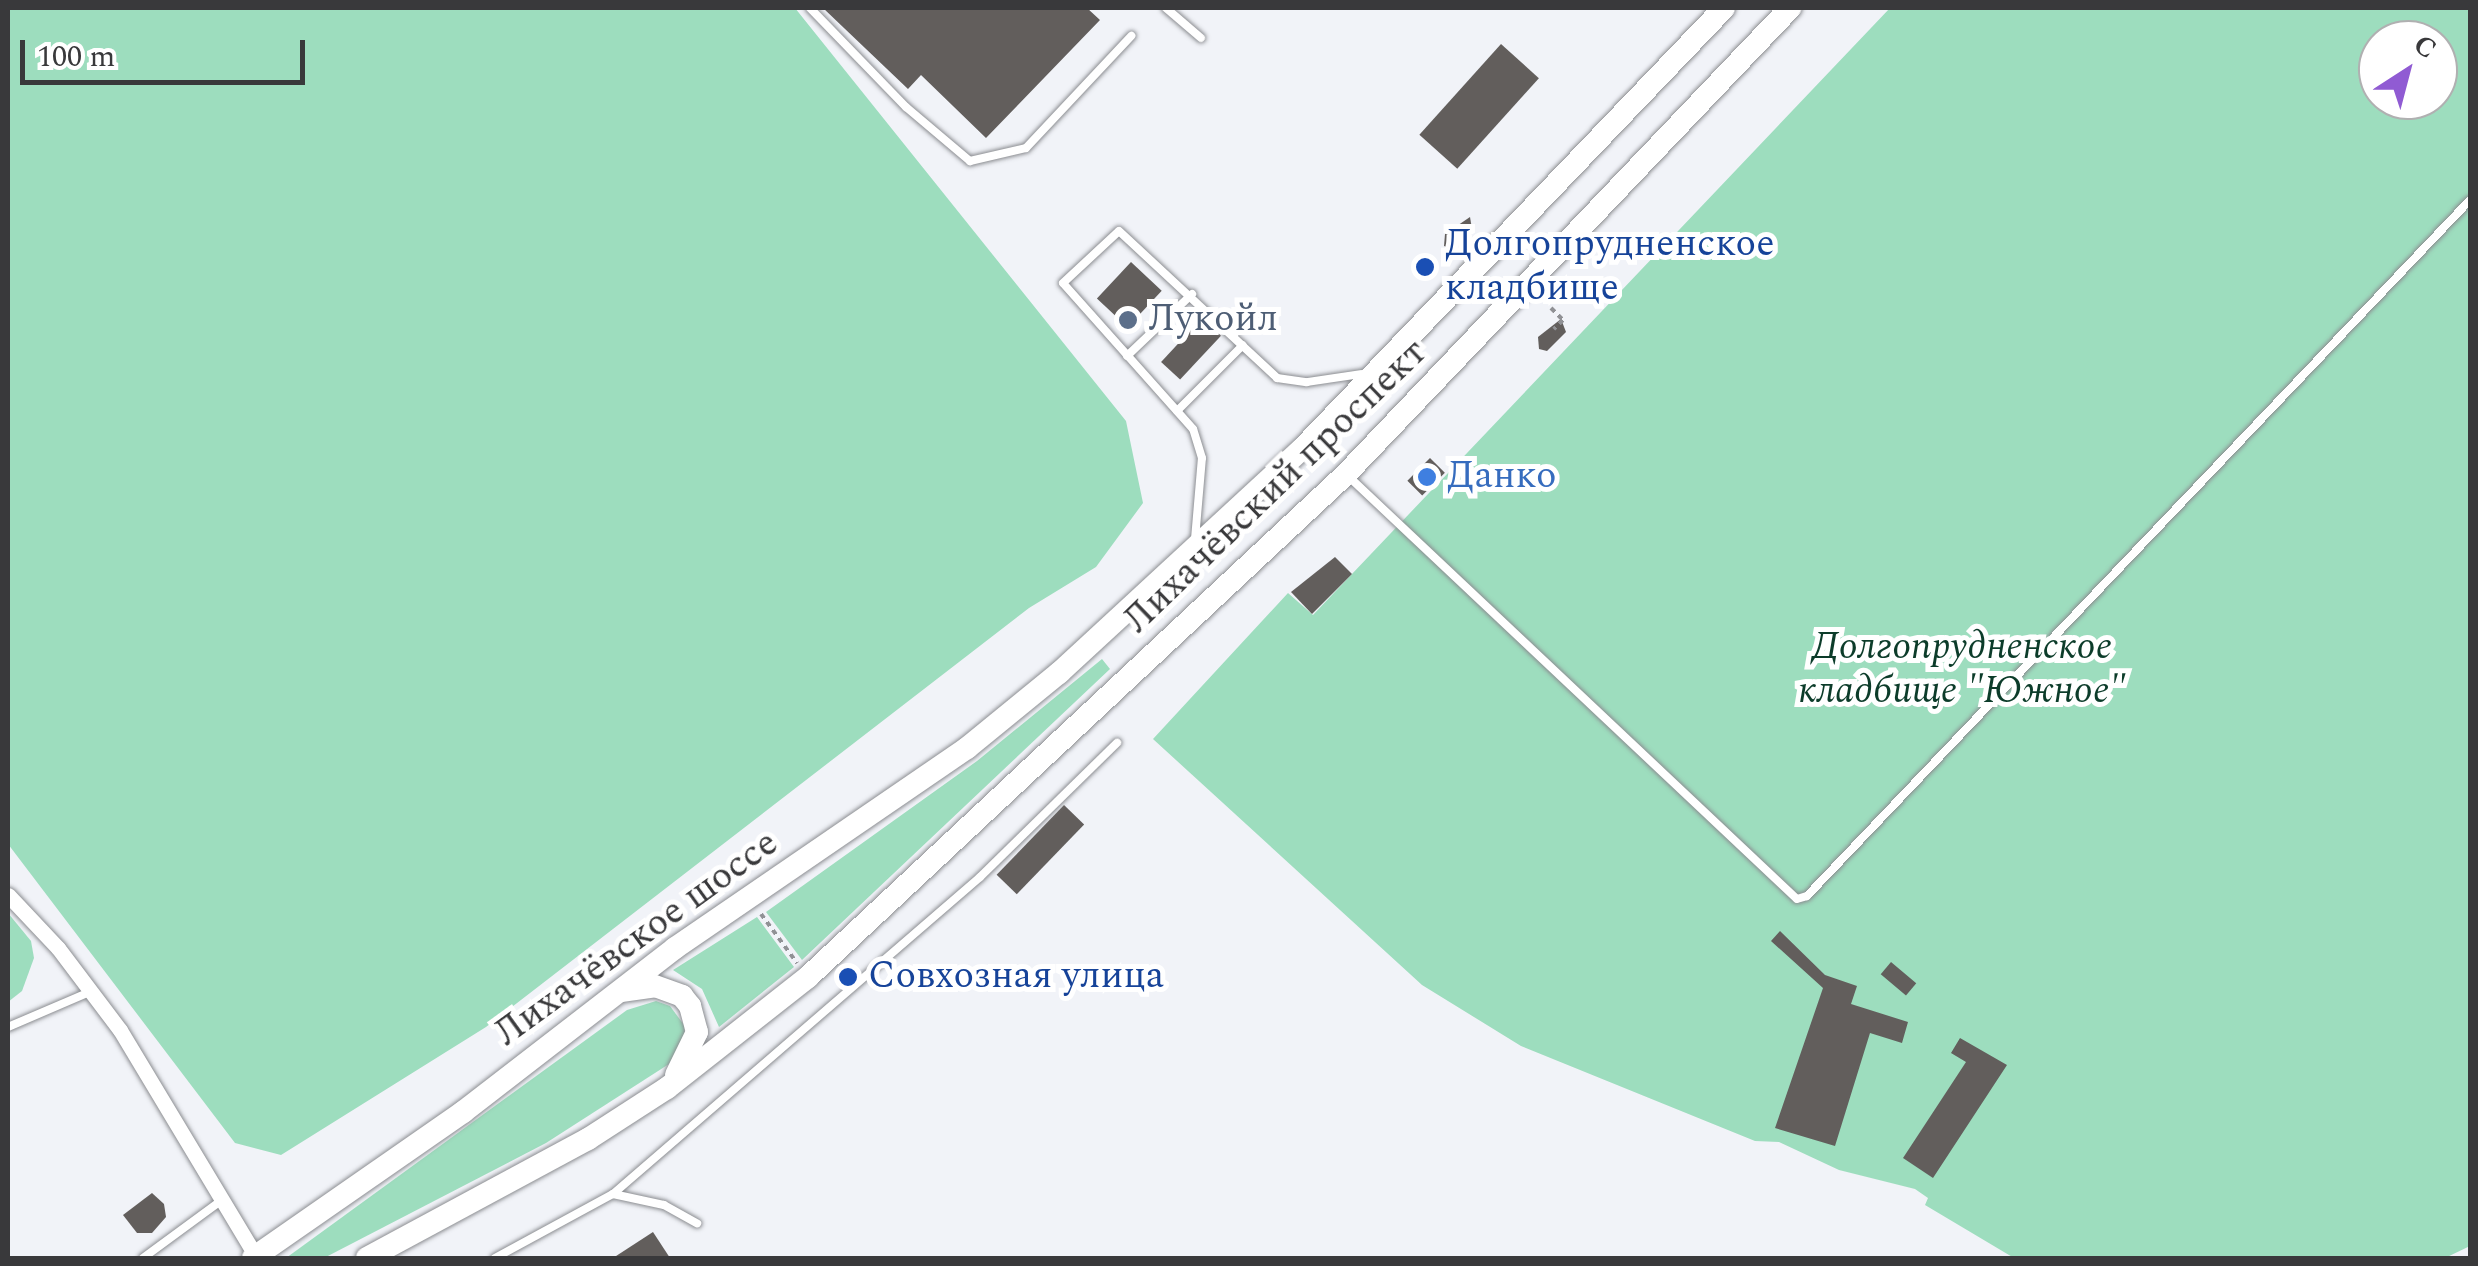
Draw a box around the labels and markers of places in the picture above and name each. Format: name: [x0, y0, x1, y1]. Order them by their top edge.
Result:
place label: Долгопрудненское кладбище: [1445, 222, 1775, 312]
marker: Долгопрудненское кладбище: [1414, 256, 1436, 278]
place label: Лукойл: [1148, 297, 1278, 343]
marker: Лукойл: [1117, 309, 1139, 331]
place label: Данко: [1447, 454, 1557, 500]
marker: Данко: [1416, 466, 1438, 488]
place label: Совхозная улица: [868, 954, 1164, 1000]
marker: Совхозная улица: [837, 966, 859, 988]

